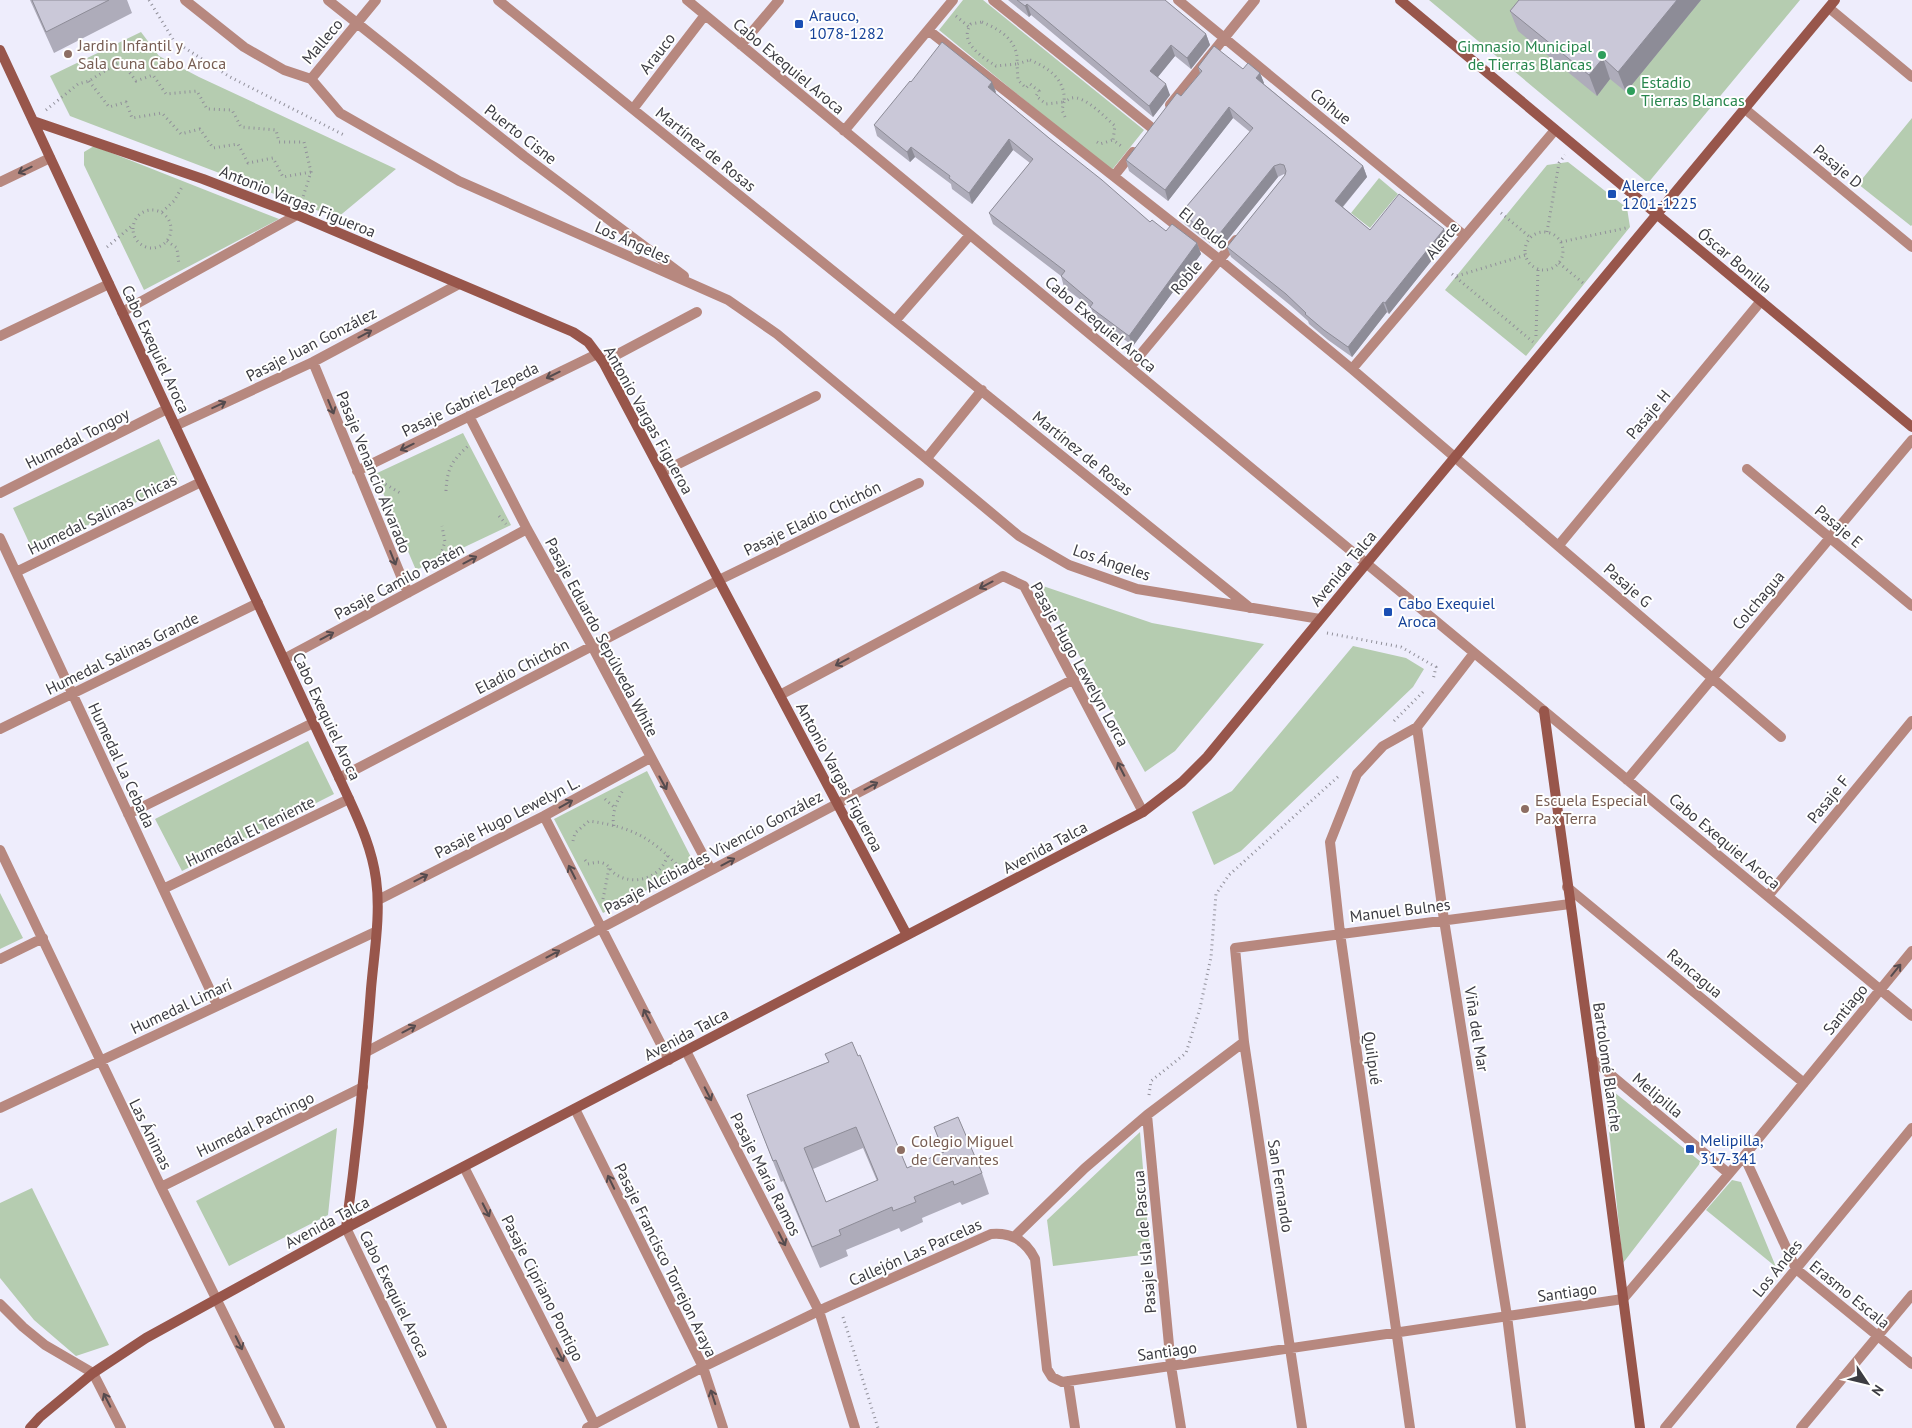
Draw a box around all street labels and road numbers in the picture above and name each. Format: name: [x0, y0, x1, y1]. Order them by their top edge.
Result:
street label: Malleco: [297, 14, 347, 68]
street label: Cabo Exequiel Aroca: [729, 14, 849, 118]
street label: Arauco: [635, 28, 679, 78]
street label: Coihue: [1306, 83, 1356, 129]
street label: Puerto Cisne: [481, 100, 561, 168]
street label: Martínez de Rosas: [652, 102, 761, 196]
street label: Pasaje D: [1809, 140, 1867, 192]
street label: Antonio Vargas Figueroa: [217, 161, 379, 241]
street label: El Boldo: [1175, 202, 1233, 254]
street label: Los Ángeles: [592, 216, 674, 268]
street label: Alerce: [1421, 217, 1463, 263]
street label: Óscar Bonilla: [1694, 223, 1776, 297]
street label: Roble: [1166, 256, 1206, 298]
street label: Cabo Exequiel Aroca: [1041, 272, 1161, 376]
street label: Cabo Exequiel Aroca: [118, 282, 194, 416]
street label: Pasaje Juan González: [242, 302, 380, 386]
street label: Antonio Vargas Figueroa: [600, 342, 698, 498]
street label: Pasaje Gabriel Zepeda: [398, 357, 542, 441]
street label: Pasaje H: [1622, 385, 1674, 443]
street label: Pasaje Venancio Alvarado: [332, 388, 416, 556]
street label: Humedal Tongoy: [22, 403, 133, 473]
street label: Martínez de Rosas: [1029, 406, 1138, 500]
street label: Humedal Salinas Chicas: [24, 469, 180, 559]
street label: Pasaje Eladio Chichón: [740, 476, 884, 560]
street label: Pasaje E: [1811, 500, 1867, 552]
street label: Avenida Talca: [1306, 526, 1380, 610]
street label: Pasaje Eduardo Sepúlveda White: [541, 534, 663, 740]
street label: Pasaje Camilo Pastén: [331, 538, 467, 624]
street label: Los Ángeles: [1071, 539, 1154, 585]
street label: Pasaje G: [1600, 559, 1656, 611]
street label: Colchagua: [1728, 566, 1788, 634]
street label: Pasaje Hugo Lewelyn Lorca: [1026, 578, 1134, 750]
street label: Humedal Salinas Grande: [42, 607, 202, 699]
street label: Eladio Chichón: [472, 634, 572, 698]
street label: Cabo Exequiel Aroca: [289, 649, 365, 783]
street label: Humedal La Cebada: [84, 699, 160, 831]
street label: Antonio Vargas Figueroa: [792, 699, 888, 855]
street label: Pasaje F: [1803, 771, 1853, 827]
street label: Pasaje Hugo Lewelyn L.: [431, 772, 583, 862]
street label: Pasaje Alcibiades Vivencio González: [600, 786, 826, 918]
street label: Cabo Exequiel Aroca: [1665, 789, 1785, 893]
street label: Humedal El Teniente: [182, 791, 318, 871]
street label: Avenida Talca: [999, 816, 1091, 878]
street label: Manuel Bulnes: [1349, 894, 1452, 926]
street label: Rancagua: [1663, 944, 1727, 1002]
street label: Humedal Limarí: [127, 974, 235, 1038]
street label: Santiago: [1818, 979, 1872, 1039]
street label: Viña del Mar: [1460, 984, 1494, 1074]
street label: Bartolomé Blanche: [1589, 1001, 1627, 1133]
street label: Avenida Talca: [640, 1003, 732, 1065]
street label: Quilpué: [1359, 1030, 1387, 1086]
street label: Melipilla: [1629, 1068, 1687, 1122]
street label: Humedal Pachingo: [193, 1087, 317, 1161]
street label: Las Ánimas: [125, 1095, 177, 1173]
street label: Pasaje María Ramos: [726, 1109, 806, 1239]
street label: San Fernando: [1264, 1138, 1298, 1234]
street label: Pasaje Francisco Torrejon Araya: [610, 1160, 722, 1360]
street label: Pasaje Isla de Pascua: [1128, 1170, 1160, 1314]
street label: Avenida Talca: [281, 1191, 373, 1253]
street label: Pasaje Cipriano Pontigo: [497, 1211, 589, 1365]
street label: Callejón Las Parcelas: [846, 1214, 985, 1290]
street label: Cabo Exequiel Aroca: [355, 1227, 435, 1361]
street label: Los Andes: [1748, 1235, 1806, 1301]
street label: Erasmo Escala: [1806, 1256, 1894, 1332]
street label: Santiago: [1536, 1278, 1598, 1306]
street label: Santiago: [1136, 1337, 1198, 1365]

